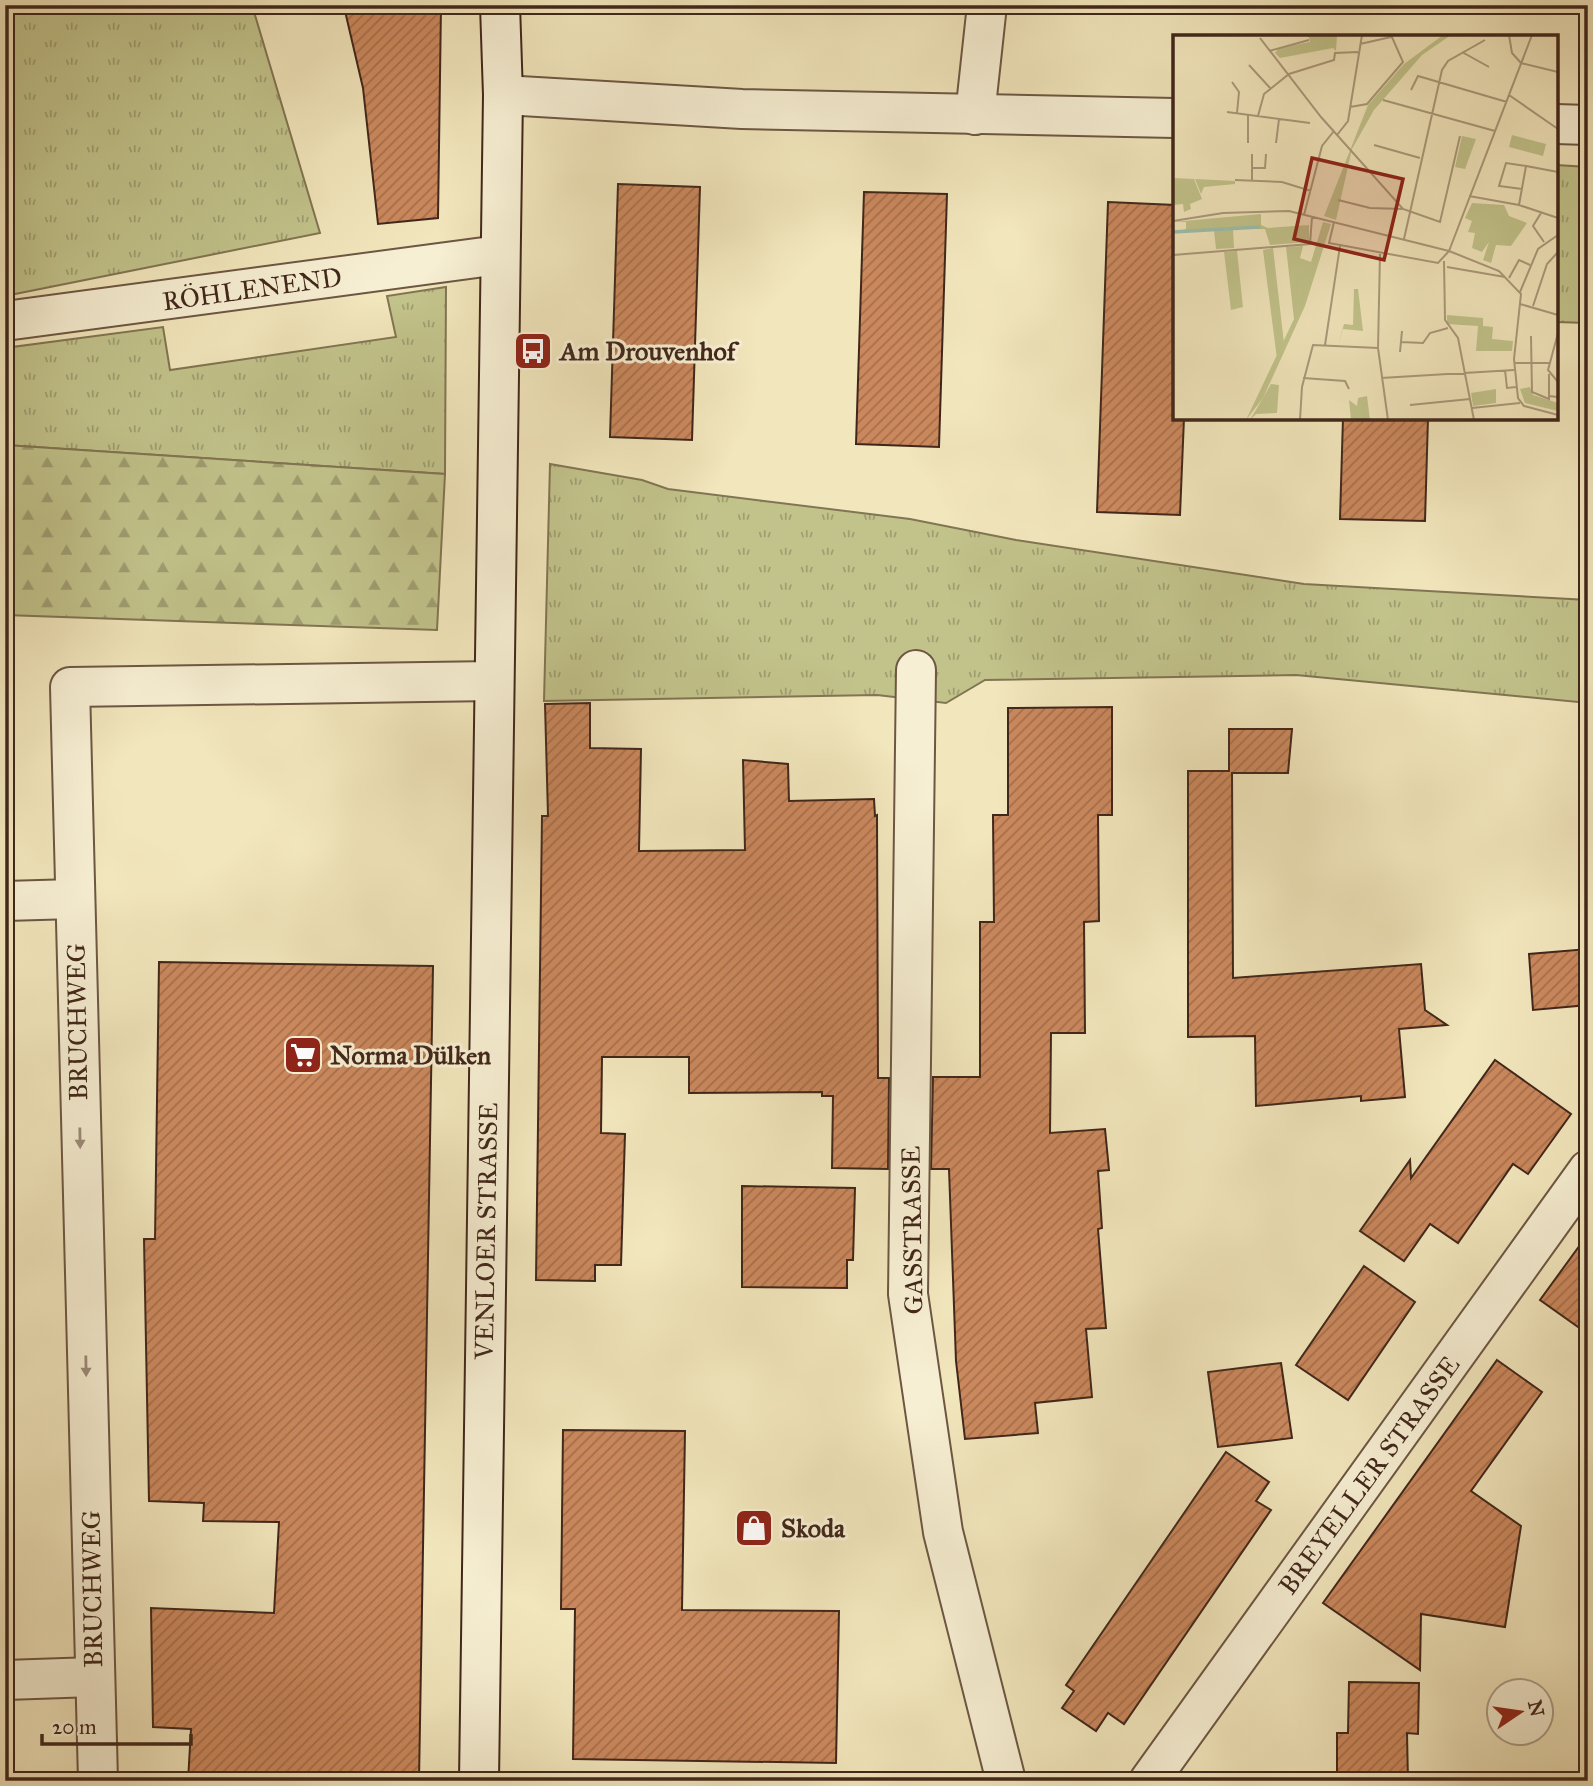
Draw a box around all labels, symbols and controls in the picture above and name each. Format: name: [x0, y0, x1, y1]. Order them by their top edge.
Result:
inset map: [1173, 35, 1558, 420]
street label: RÖHLENEND: [160, 261, 344, 317]
bus stop icon: Am Drouvenhof: [512, 330, 554, 372]
place label: Am Drouvenhof: [558, 335, 740, 367]
street label: BRUCHWEG: [60, 943, 94, 1101]
supermarket icon: Norma Dülken: [282, 1034, 324, 1076]
place label: Norma Dülken: [330, 1039, 491, 1071]
street label: VENLOER STRASSE: [468, 1102, 504, 1361]
one-way arrow: [75, 1128, 86, 1150]
street label: GASSTRASSE: [895, 1145, 929, 1315]
street label: BREYELLER STRASSE: [1272, 1349, 1466, 1601]
one-way arrow: [80, 1355, 92, 1377]
shop icon: Skoda: [733, 1507, 775, 1549]
street label: BRUCHWEG: [75, 1510, 109, 1668]
place label: Skoda: [781, 1512, 846, 1544]
north arrow: [1484, 1678, 1554, 1748]
text: N: [1523, 1698, 1549, 1719]
scale bar: [42, 1702, 191, 1746]
text: 20 m: [52, 1714, 97, 1740]

